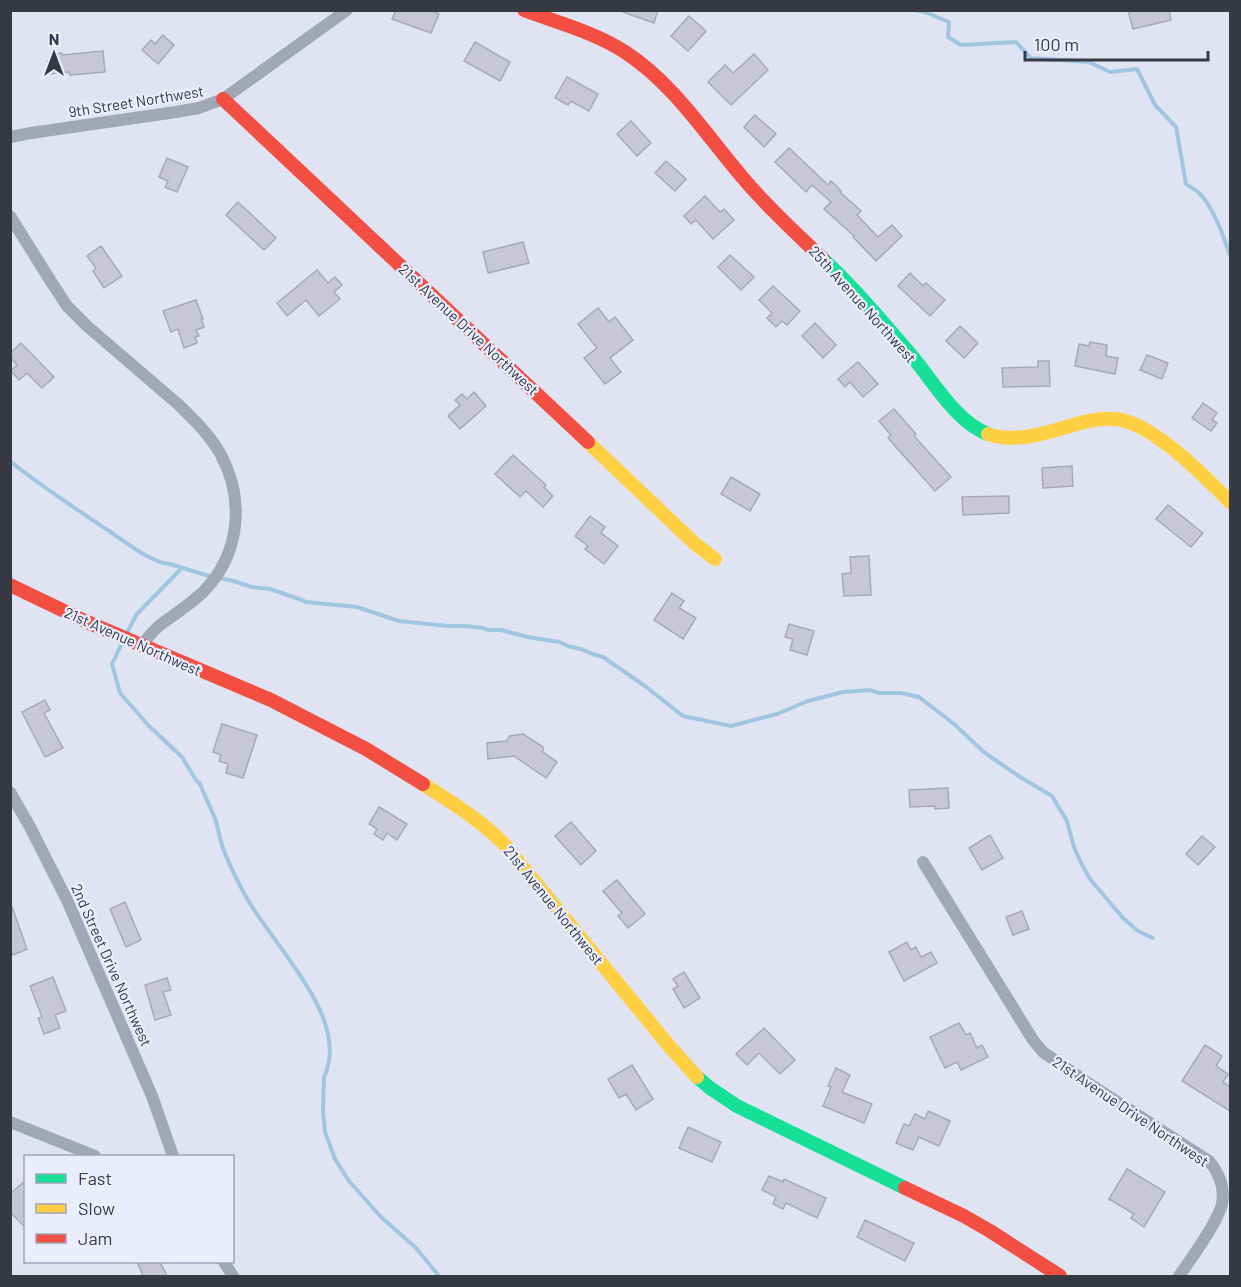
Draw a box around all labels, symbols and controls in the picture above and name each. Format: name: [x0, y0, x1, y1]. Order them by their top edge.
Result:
north arrow: [24, 24, 84, 84]
scale bar: [1025, 24, 1208, 62]
text: N: [49, 29, 59, 48]
text: 100 m: [1034, 33, 1079, 55]
street label: 9th Street Northwest: [67, 81, 205, 121]
street label: 25th Avenue Northwest: [806, 242, 920, 366]
street label: 21st Avenue Drive Northwest: [395, 260, 543, 398]
street label: 21st Avenue Northwest: [62, 603, 204, 679]
street label: 21st Avenue Northwest: [500, 842, 608, 968]
street label: 2nd Street Drive Northwest: [68, 881, 156, 1049]
street label: 21st Avenue Drive Northwest: [1050, 1052, 1212, 1170]
legend: [24, 1155, 234, 1263]
text: Fast: [78, 1167, 112, 1189]
text: Slow: [78, 1197, 115, 1219]
text: Jam: [78, 1227, 112, 1249]

